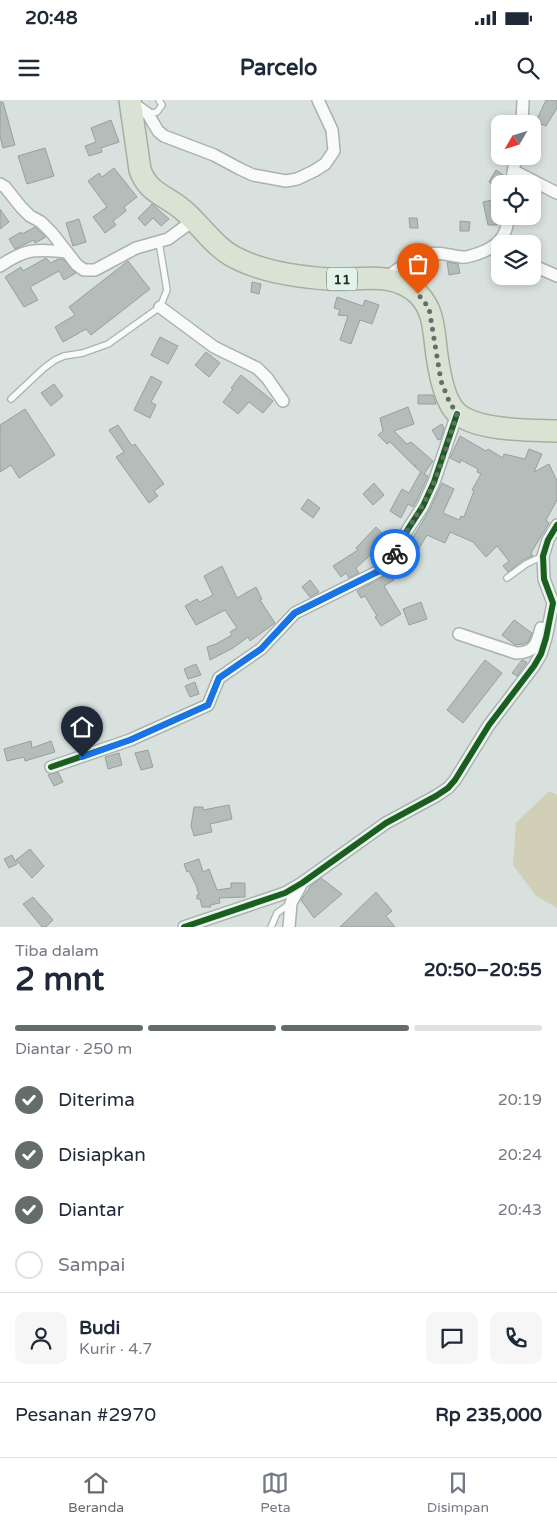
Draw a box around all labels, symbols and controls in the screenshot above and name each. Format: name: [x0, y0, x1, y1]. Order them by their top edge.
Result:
text: 20:48: [25, 7, 78, 29]
icon: menu: [15, 54, 43, 82]
icon: search: [514, 54, 542, 82]
text: Parcelo: [240, 55, 317, 81]
north arrow: [491, 115, 541, 165]
map controls: [491, 115, 541, 285]
button: locate: [491, 175, 541, 225]
button: layers: [491, 235, 541, 285]
pin: [397, 243, 439, 294]
icon: bag: [404, 250, 432, 278]
road number: 11: [327, 268, 357, 290]
courier: [370, 529, 420, 579]
icon: bike: [381, 540, 409, 568]
pin: [61, 706, 103, 757]
icon: home: [68, 713, 96, 741]
text: Tiba dalam: [15, 941, 99, 961]
text: 20:50–20:55: [424, 959, 542, 981]
text: 2 mnt: [15, 961, 104, 999]
text: Diantar · 250 m: [15, 1039, 132, 1059]
icon: check: [15, 1086, 43, 1114]
text: Diterima: [58, 1089, 135, 1111]
text: 20:19: [498, 1090, 542, 1110]
icon: check: [15, 1141, 43, 1169]
text: Disiapkan: [58, 1144, 146, 1166]
text: 20:24: [498, 1145, 542, 1165]
icon: check: [15, 1196, 43, 1224]
text: Diantar: [58, 1199, 124, 1221]
text: 20:43: [498, 1200, 542, 1220]
text: Sampai: [58, 1254, 125, 1276]
button: person: [15, 1312, 67, 1364]
button: chat: [426, 1312, 478, 1364]
button: phone: [490, 1312, 542, 1364]
text: Budi: [79, 1317, 120, 1339]
text: Kurir · 4.7: [79, 1339, 152, 1359]
text: Pesanan #2970: [15, 1404, 156, 1426]
text: Rp 235,000: [435, 1404, 542, 1426]
tab: Beranda: [68, 1469, 124, 1516]
tab: Peta: [260, 1469, 291, 1516]
tab: Disimpan: [427, 1469, 489, 1516]

